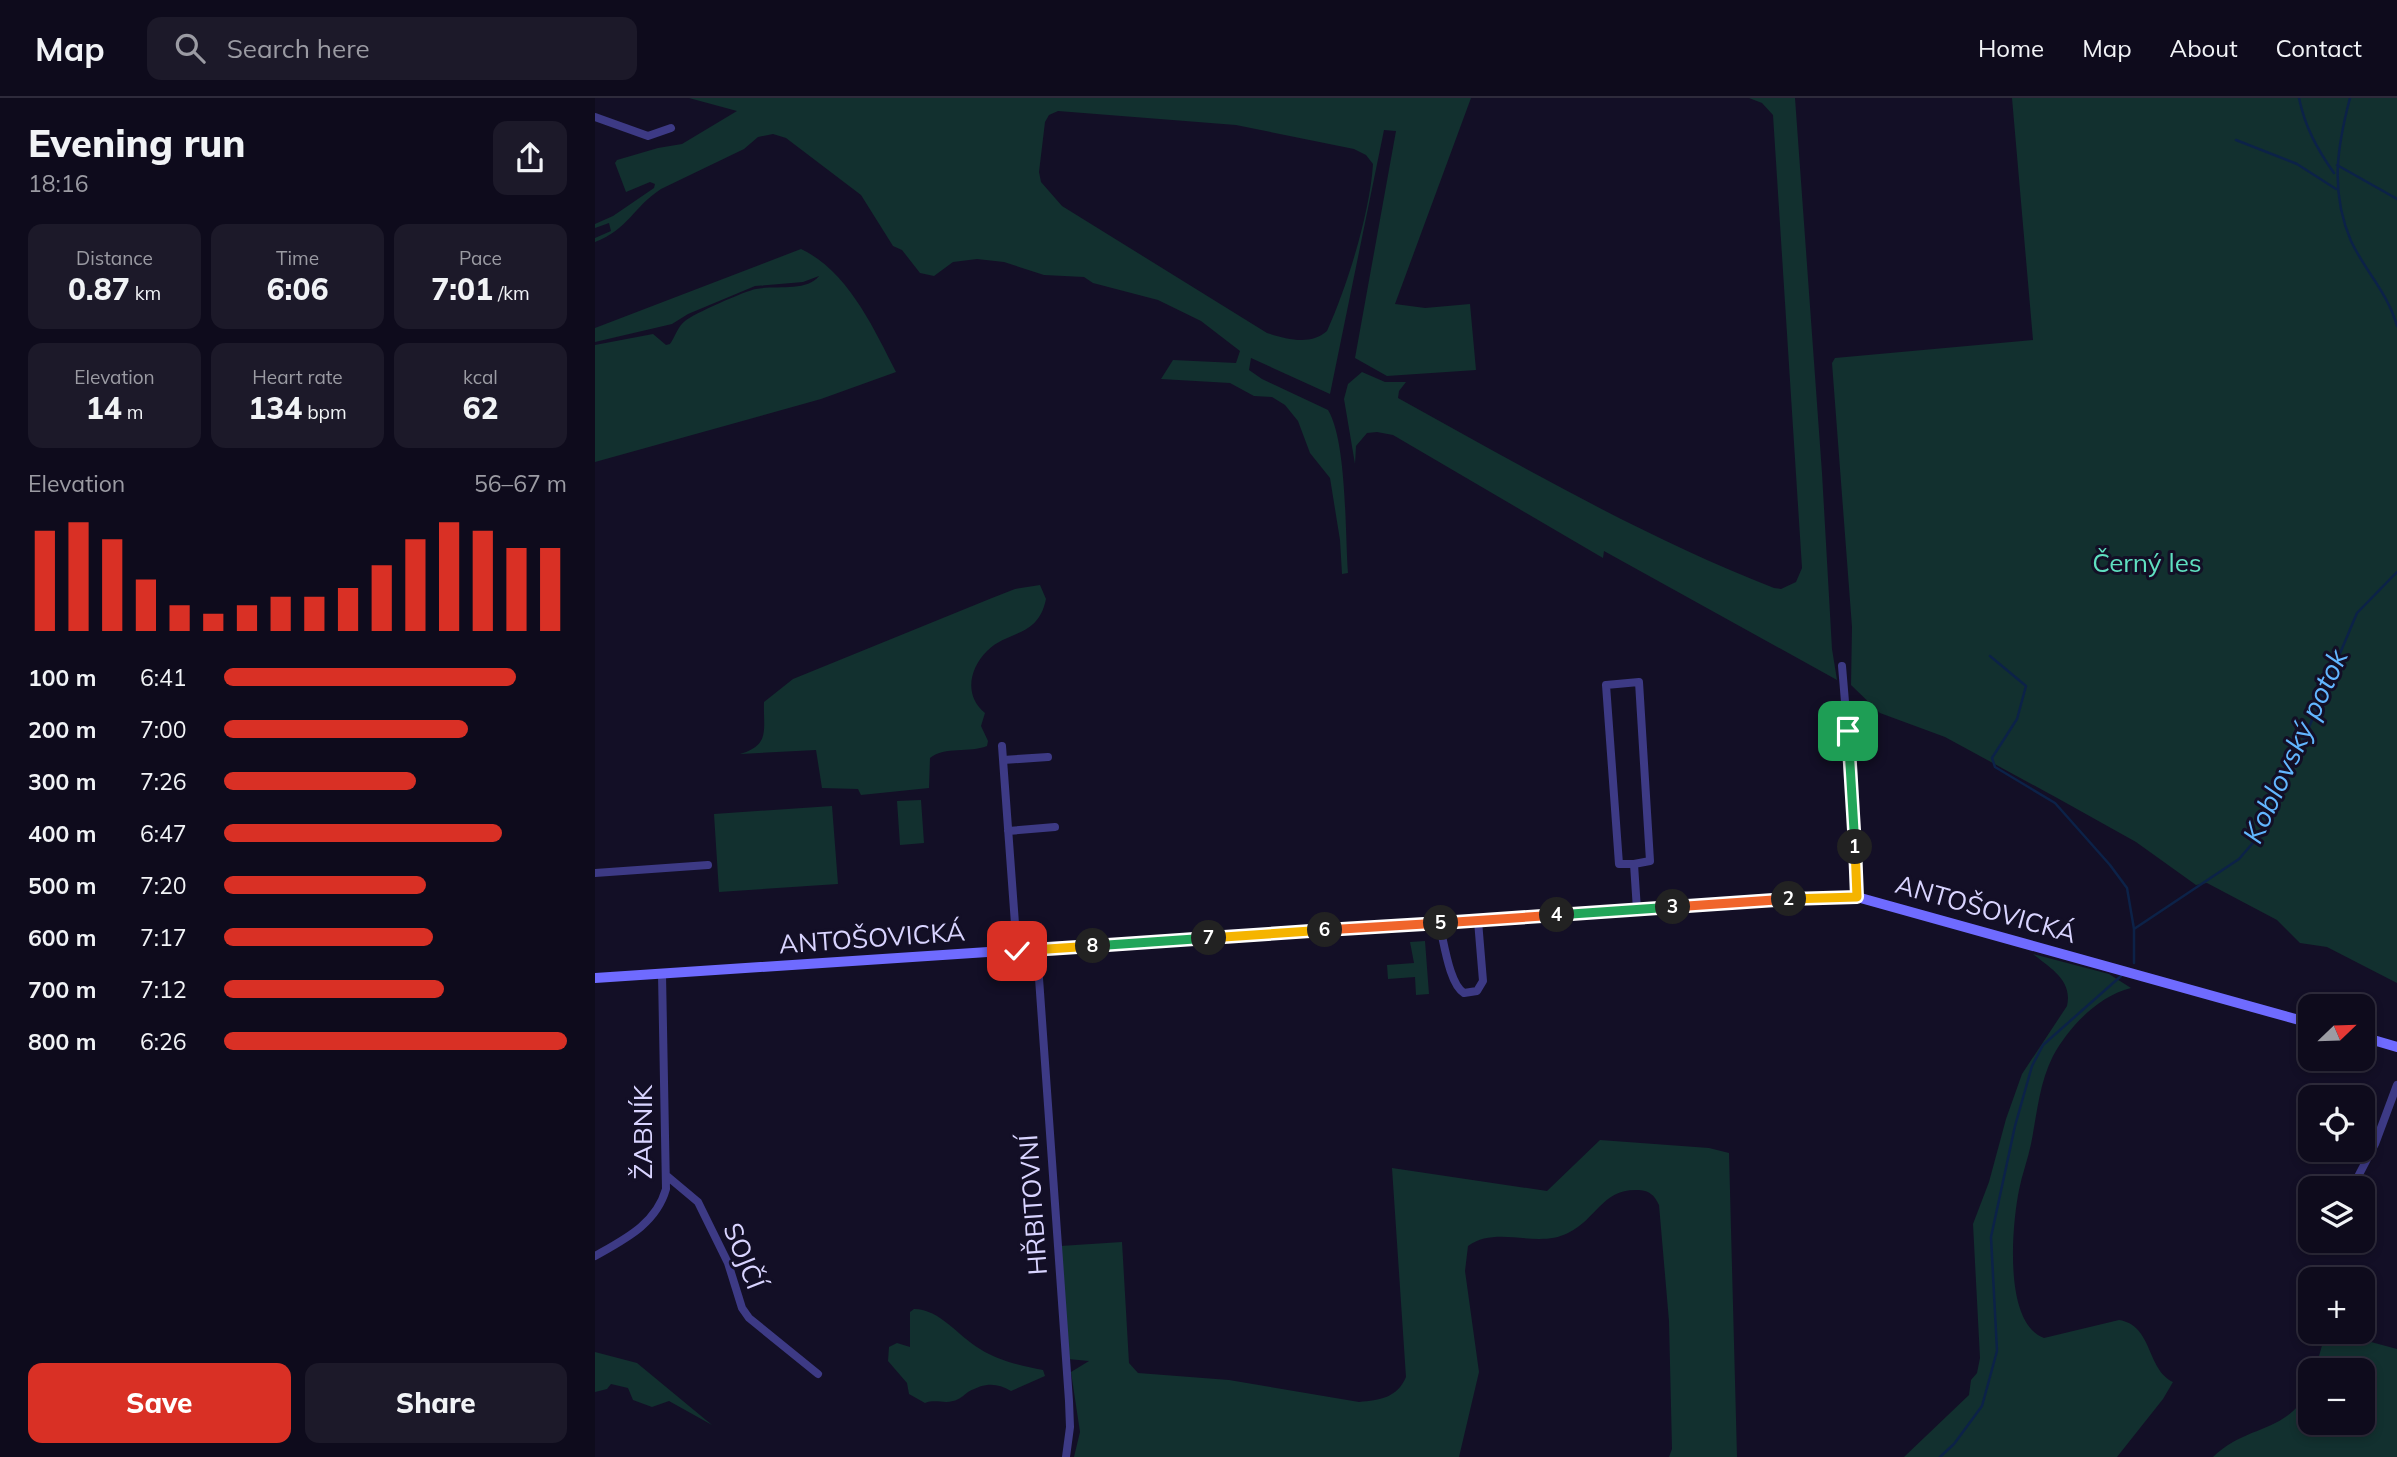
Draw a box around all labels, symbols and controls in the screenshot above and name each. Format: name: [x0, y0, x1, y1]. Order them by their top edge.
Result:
search box: [147, 17, 637, 80]
text: Map: [35, 28, 105, 69]
icon: search: [171, 29, 209, 67]
text: Search here: [227, 32, 370, 65]
text: Home: [1978, 33, 2044, 63]
text: Map: [2082, 33, 2132, 63]
text: About: [2170, 33, 2238, 63]
text: Contact: [2276, 33, 2362, 63]
text: Evening run: [28, 119, 246, 167]
button: share: [493, 121, 567, 195]
text: 18:16: [28, 169, 88, 198]
text: Distance: [76, 246, 153, 270]
text: Time: [276, 246, 319, 270]
text: Pace: [459, 246, 502, 270]
text: 0.87: [68, 270, 130, 308]
text: 6:06: [267, 270, 328, 308]
text: 7:01: [431, 270, 493, 308]
text: km: [130, 281, 161, 305]
text: /km: [493, 281, 530, 305]
text: Elevation: [74, 365, 155, 389]
text: Heart rate: [252, 365, 343, 389]
text: kcal: [463, 365, 498, 389]
text: 14: [86, 389, 122, 427]
text: 134: [248, 389, 302, 427]
text: 62: [463, 389, 499, 427]
text: m: [122, 400, 143, 424]
text: bpm: [302, 400, 347, 424]
text: Elevation: [28, 469, 125, 498]
text: 56–67 m: [474, 469, 567, 498]
park label: Černý les: [2092, 546, 2202, 579]
water label: Koblovský potok: [2234, 642, 2355, 848]
text: 100 m: [28, 663, 96, 692]
text: 6:41: [140, 663, 187, 692]
pin: [1818, 701, 1878, 761]
icon: arrive: [1829, 712, 1867, 750]
text: 200 m: [28, 715, 96, 744]
text: 7:00: [140, 715, 187, 744]
text: 300 m: [28, 767, 96, 796]
text: 7:26: [140, 767, 187, 796]
text: 400 m: [28, 819, 96, 848]
text: 6:47: [140, 819, 187, 848]
pin: 1: [1837, 830, 1873, 864]
text: 1: [1849, 834, 1860, 858]
street label: ANTOŠOVICKÁ: [1892, 867, 2080, 950]
text: 500 m: [28, 871, 96, 900]
text: 7:20: [140, 871, 187, 900]
pin: 2: [1771, 882, 1807, 916]
text: 2: [1783, 886, 1794, 910]
pin: 3: [1655, 890, 1691, 924]
text: 3: [1667, 894, 1678, 918]
pin: 4: [1539, 898, 1574, 932]
text: 4: [1551, 902, 1562, 926]
pin: 5: [1423, 906, 1459, 940]
text: 5: [1435, 910, 1446, 934]
pin: 6: [1307, 912, 1343, 948]
street label: ANTOŠOVICKÁ: [778, 915, 966, 960]
text: 6: [1319, 917, 1330, 941]
pin: 7: [1191, 920, 1227, 956]
pin: [987, 921, 1047, 981]
text: 600 m: [28, 923, 96, 952]
text: 7:17: [140, 923, 187, 952]
text: 7: [1203, 925, 1214, 949]
pin: 8: [1075, 928, 1111, 964]
icon: check: [998, 932, 1036, 970]
text: 8: [1087, 933, 1098, 957]
text: 700 m: [28, 975, 96, 1004]
text: 7:12: [140, 975, 187, 1004]
north arrow: [2298, 994, 2375, 1071]
map controls: [2298, 994, 2375, 1435]
text: 800 m: [28, 1027, 96, 1056]
text: 6:26: [140, 1027, 187, 1056]
street label: ŽABNÍK: [626, 1084, 659, 1179]
button: locate: [2298, 1085, 2375, 1162]
street label: HŘBITOVNÍ: [1011, 1132, 1054, 1276]
button: layers: [2298, 1176, 2375, 1253]
street label: SOJČÍ: [716, 1218, 773, 1295]
button: +: [2298, 1267, 2375, 1344]
button: −: [2298, 1358, 2375, 1435]
button: Save: [28, 1363, 291, 1443]
button: Share: [305, 1363, 567, 1443]

